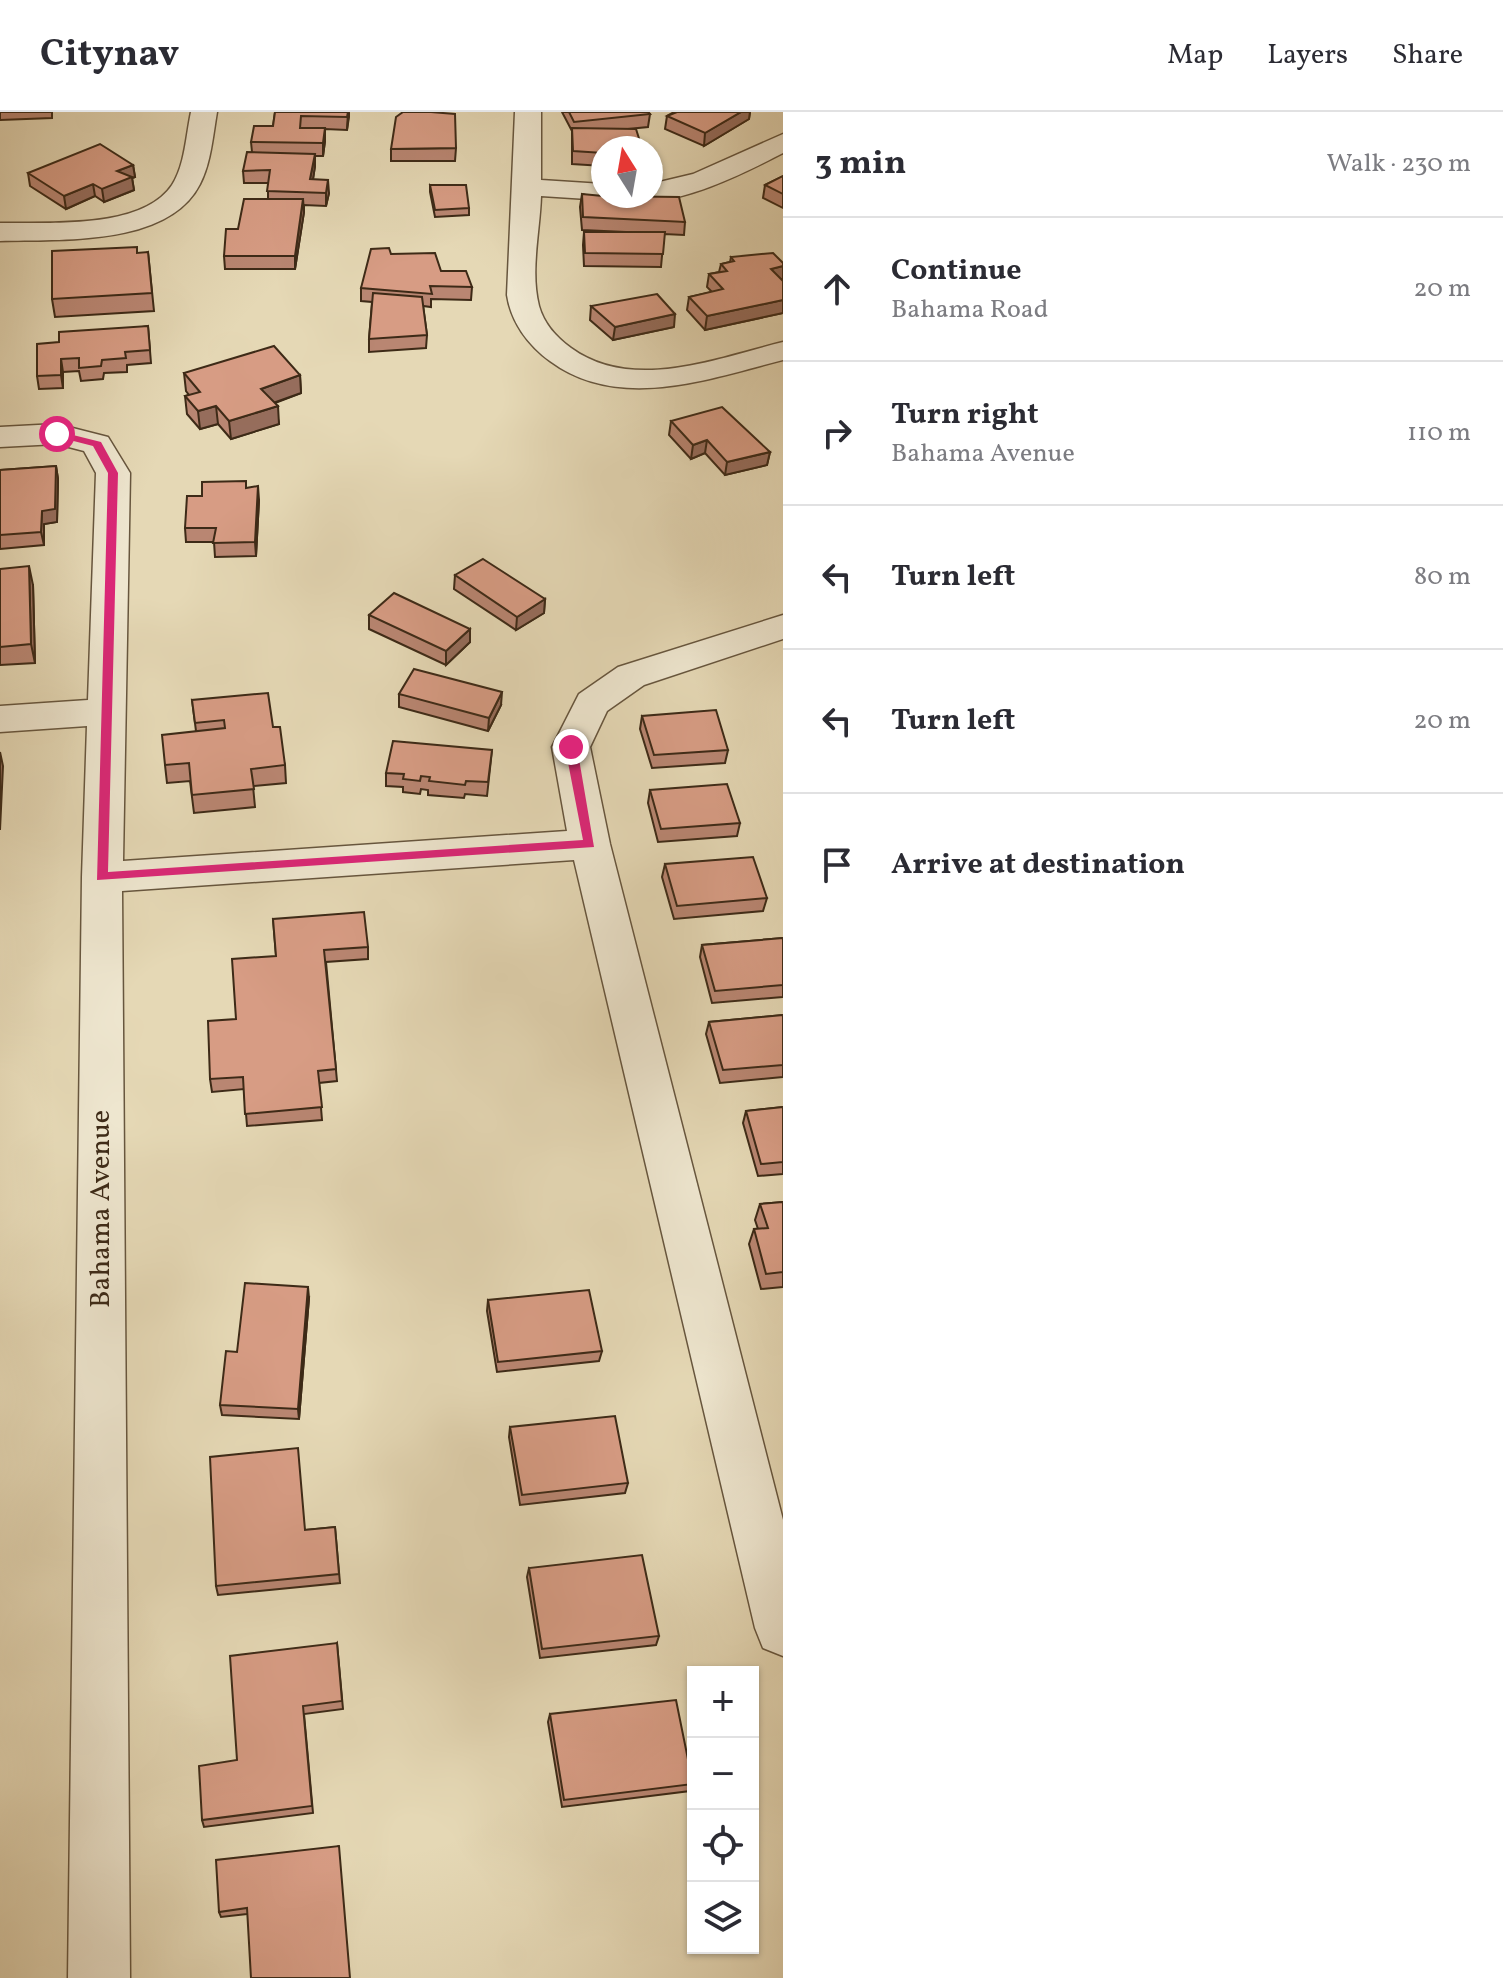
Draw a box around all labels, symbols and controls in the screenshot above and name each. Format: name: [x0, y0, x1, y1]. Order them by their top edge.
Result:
text: Citynav: [40, 29, 179, 82]
text: Map: [1167, 36, 1223, 75]
text: Layers: [1267, 36, 1348, 75]
text: Share: [1392, 36, 1463, 75]
north arrow: [591, 136, 663, 208]
text: 3 min: [815, 141, 906, 188]
text: Walk · 230 m: [1327, 146, 1471, 182]
text: Continue: [891, 250, 1022, 292]
icon: ahead: [815, 267, 859, 311]
text: 20 m: [1413, 271, 1471, 307]
text: Bahama Road: [891, 292, 1048, 328]
text: Turn right: [891, 394, 1039, 436]
icon: right: [815, 411, 859, 455]
text: 110 m: [1407, 415, 1471, 451]
route start: [39, 416, 75, 452]
text: Bahama Avenue: [891, 436, 1075, 472]
icon: left: [815, 555, 859, 599]
text: Turn left: [891, 556, 1015, 598]
text: 80 m: [1414, 559, 1471, 595]
icon: left: [815, 699, 859, 743]
text: Turn left: [891, 700, 1015, 742]
text: 20 m: [1413, 703, 1471, 739]
route end: [553, 729, 589, 765]
icon: arrive: [815, 843, 859, 887]
text: Arrive at destination: [891, 844, 1185, 886]
street label: Bahama Avenue: [82, 1110, 121, 1308]
map controls: [687, 1666, 759, 1954]
button: +: [687, 1666, 759, 1738]
button: −: [687, 1738, 759, 1810]
button: locate: [687, 1810, 759, 1882]
button: layers: [687, 1882, 759, 1954]

